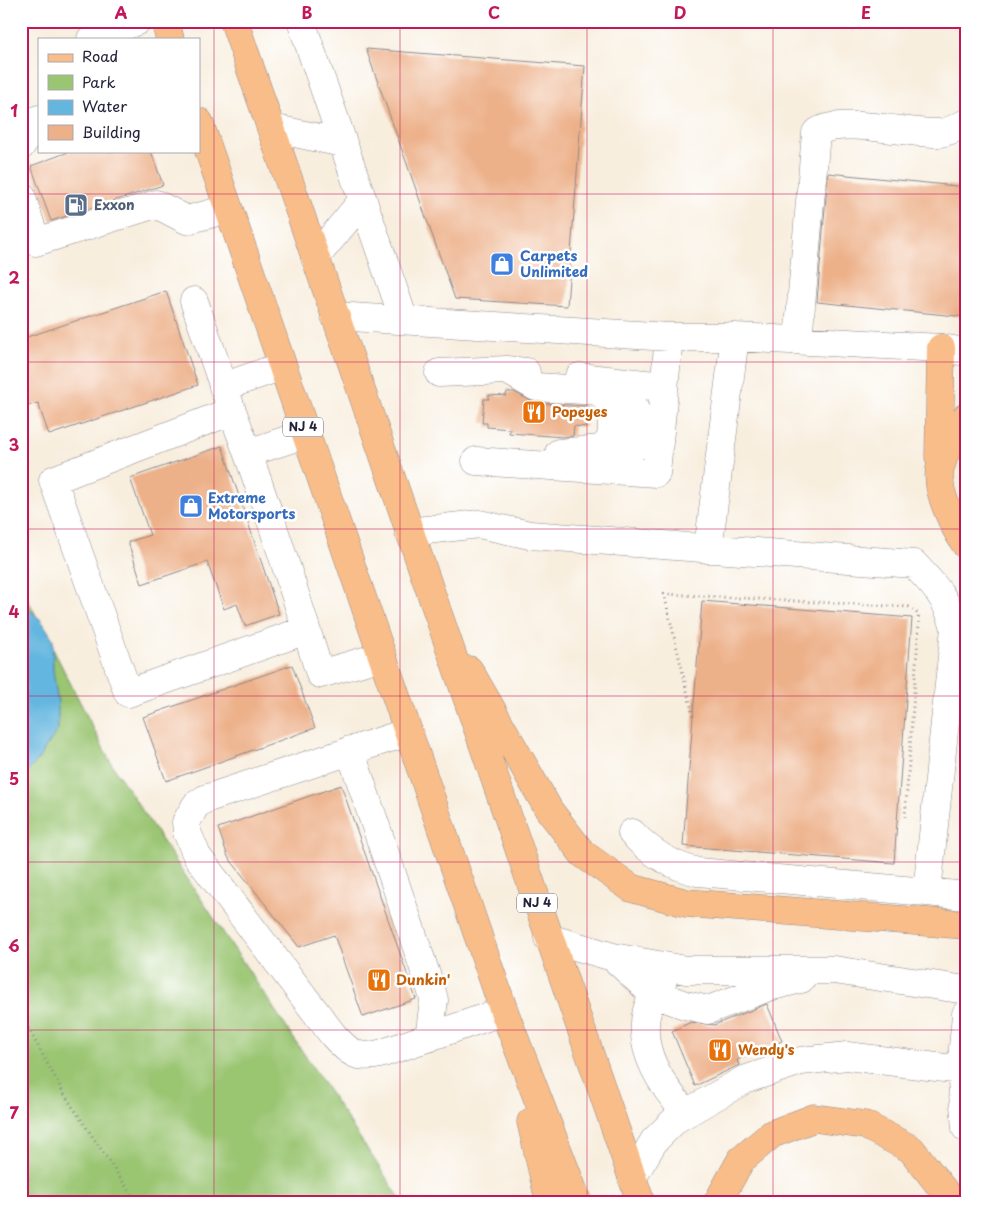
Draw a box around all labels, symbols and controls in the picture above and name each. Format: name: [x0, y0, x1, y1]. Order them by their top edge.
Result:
text: A: [115, 0, 128, 24]
text: B: [302, 0, 313, 24]
text: C: [488, 0, 500, 24]
text: D: [674, 0, 686, 24]
text: E: [861, 0, 871, 24]
legend: [38, 38, 200, 152]
text: Road: [82, 44, 118, 67]
text: Park: [82, 70, 116, 93]
text: Water: [82, 94, 127, 117]
text: 1: [10, 98, 18, 122]
text: Building: [82, 120, 141, 143]
fuel station icon: Exxon: [63, 192, 89, 218]
place label: Exxon: [94, 194, 135, 215]
place label: Carpets Unlimited: [520, 245, 588, 282]
shop icon: Carpets Unlimited: [489, 251, 515, 277]
text: 2: [8, 265, 20, 289]
restaurant icon: Popeyes: [521, 399, 547, 425]
place label: Popeyes: [552, 401, 608, 422]
road number: NJ 4: [283, 418, 323, 437]
text: 3: [9, 432, 19, 456]
place label: Extreme Motorsports: [208, 487, 295, 524]
shop icon: Extreme Motorsports: [178, 493, 204, 519]
text: 4: [9, 599, 20, 623]
text: 5: [9, 766, 19, 790]
road number: NJ 4: [517, 894, 557, 912]
text: 6: [8, 933, 20, 957]
restaurant icon: Dunkin': [366, 967, 392, 993]
place label: Dunkin': [396, 969, 451, 990]
restaurant icon: Wendy's: [707, 1037, 733, 1063]
place label: Wendy's: [738, 1039, 795, 1060]
text: 7: [9, 1100, 19, 1124]

